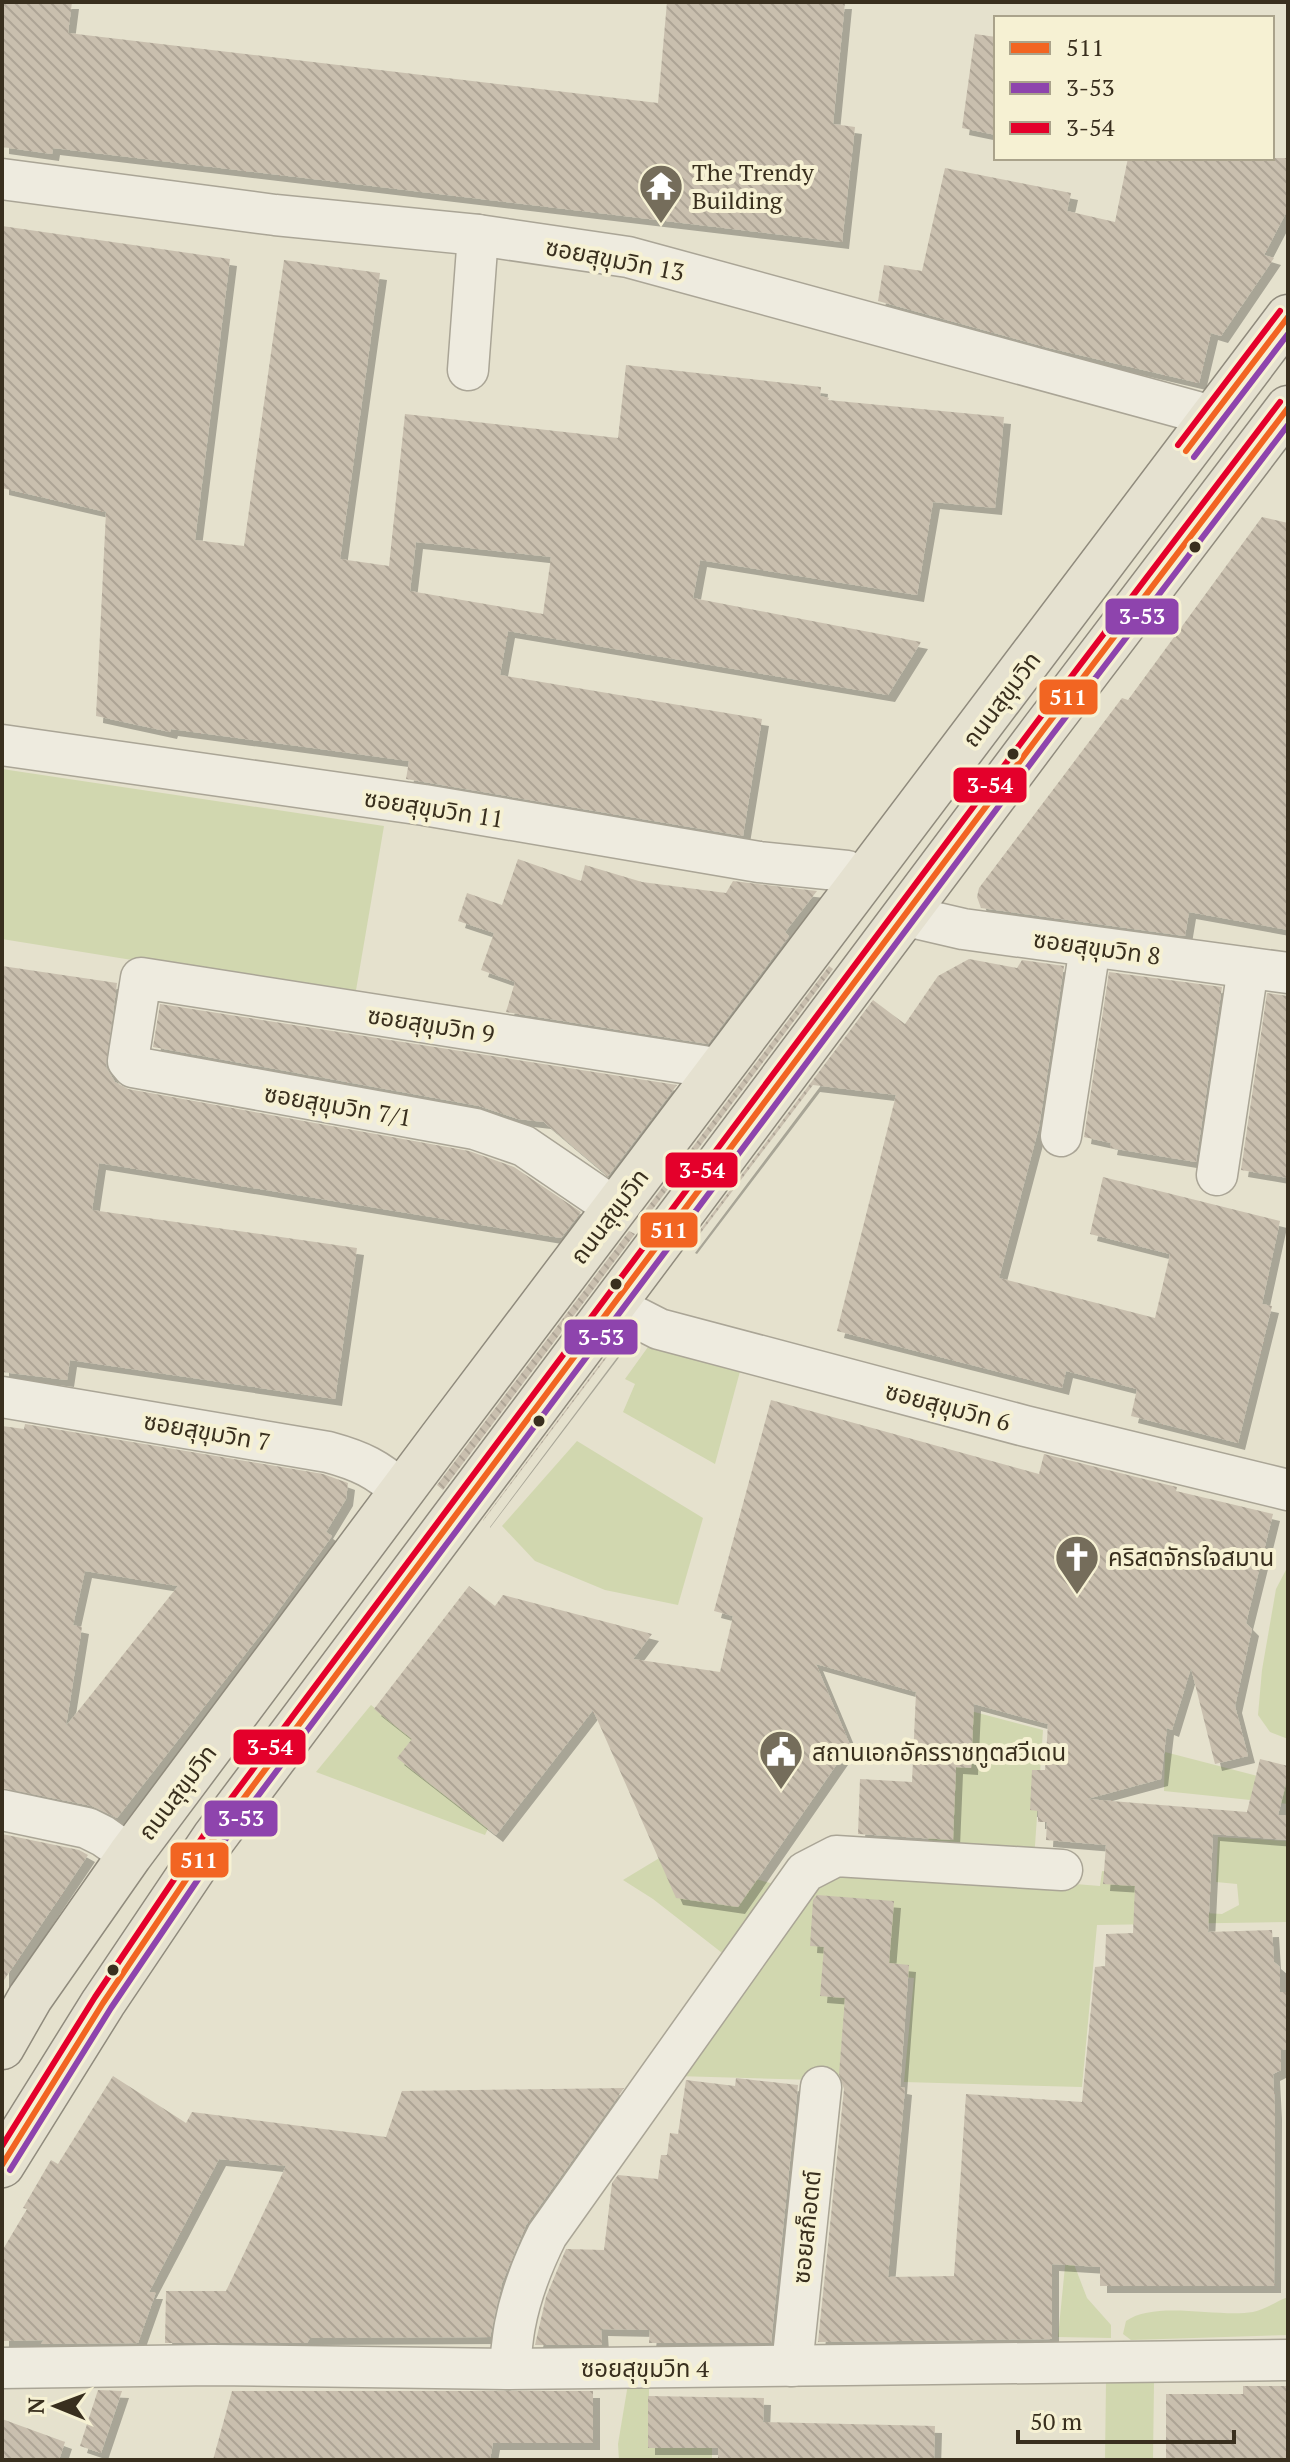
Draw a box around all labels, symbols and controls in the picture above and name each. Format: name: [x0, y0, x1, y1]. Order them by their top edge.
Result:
legend: [994, 16, 1274, 160]
text: 511: [1066, 31, 1104, 63]
text: 3-53: [1066, 71, 1115, 103]
text: 3-54: [1066, 111, 1115, 143]
place label: The Trendy Building: [692, 156, 815, 216]
temple icon: The Trendy Building: [637, 162, 685, 225]
street label: ซอยสุขุมวิท 13: [543, 230, 687, 288]
unlabelled marker: [1187, 539, 1203, 555]
line badge: 3-53: [1104, 597, 1180, 636]
text: 3-53: [1119, 601, 1165, 630]
street label: ถนนสุขุมวิท: [955, 645, 1047, 753]
line badge: 511: [1038, 678, 1099, 716]
text: 511: [1049, 682, 1087, 711]
unlabelled marker: [1005, 746, 1021, 762]
line badge: 3-54: [952, 766, 1028, 804]
text: 3-54: [967, 770, 1014, 799]
street label: ซอยสุขุมวิท 11: [362, 781, 506, 835]
street label: ซอยสุขุมวิท 8: [1031, 922, 1163, 972]
street label: ซอยสุขุมวิท 9: [365, 998, 497, 1050]
street label: ซอยสุขุมวิท 7/1: [262, 1076, 414, 1134]
line badge: 3-54: [664, 1151, 739, 1189]
text: 3-54: [679, 1155, 726, 1184]
street label: ถนนสุขุมวิท: [563, 1162, 655, 1270]
line badge: 511: [639, 1211, 699, 1249]
text: 511: [650, 1215, 688, 1244]
unlabelled marker: [608, 1276, 624, 1292]
line badge: 3-53: [563, 1318, 639, 1356]
text: 3-53: [578, 1322, 624, 1351]
street label: ซอยสุขุมวิท 6: [882, 1374, 1014, 1438]
street label: ซอยสุขุมวิท 7: [141, 1404, 273, 1458]
unlabelled marker: [531, 1413, 547, 1429]
church icon: คริสตจักรใจสมาน: [1053, 1533, 1101, 1596]
place label: คริสตจักรใจสมาน: [1108, 1541, 1274, 1573]
line badge: 3-54: [232, 1728, 307, 1766]
public building icon: สถานเอกอัครราชทูตสวีเดน: [757, 1728, 805, 1791]
text: 3-54: [247, 1732, 294, 1761]
place label: สถานเอกอัครราชทูตสวีเดน: [812, 1736, 1066, 1768]
street label: ถนนสุขุมวิท: [131, 1738, 223, 1846]
line badge: 3-53: [203, 1799, 279, 1838]
text: 3-53: [218, 1803, 264, 1832]
line badge: 511: [169, 1841, 230, 1879]
text: 511: [180, 1845, 218, 1874]
unlabelled marker: [105, 1962, 121, 1978]
street label: ซอยสก็อตต์: [784, 2169, 828, 2285]
street label: ซอยสุขุมวิท 4: [581, 2352, 709, 2384]
north arrow: [16, 2366, 96, 2446]
scale bar: [1018, 2394, 1234, 2444]
text: N: [21, 2397, 50, 2414]
text: 50 m: [1030, 2405, 1082, 2437]

